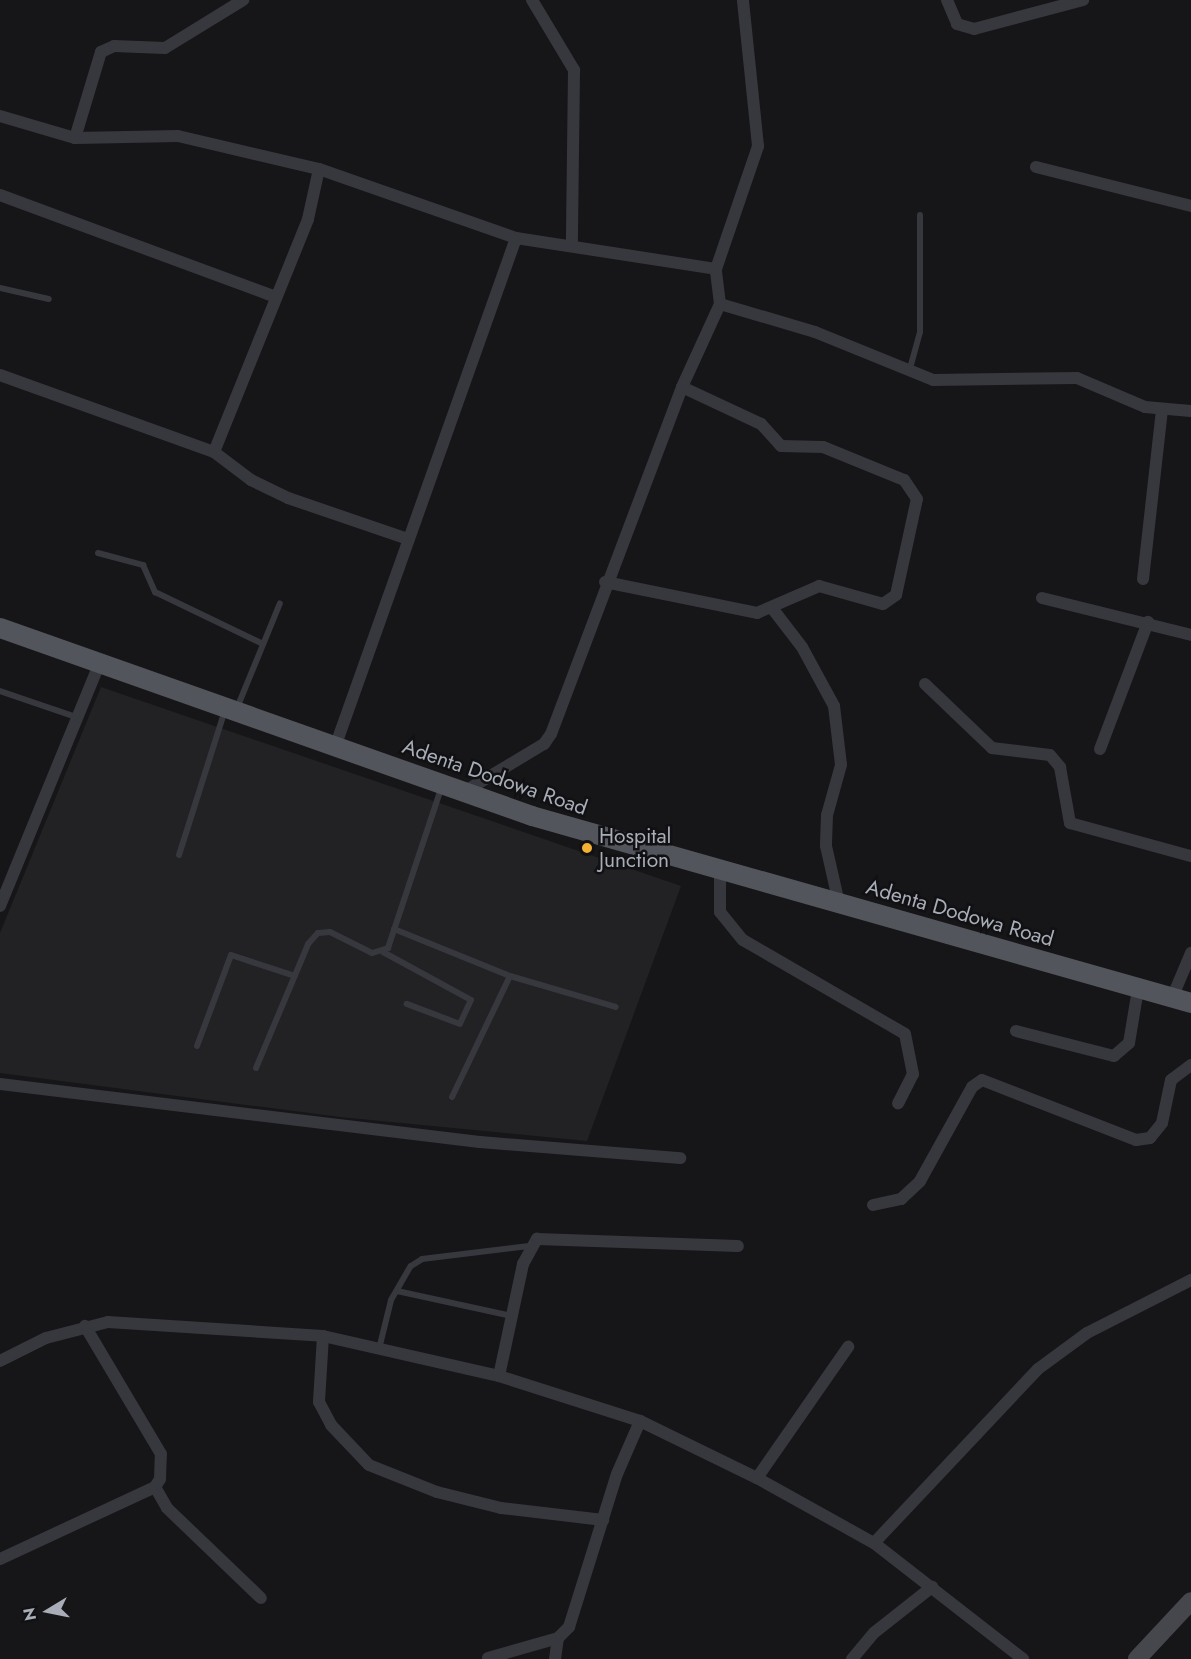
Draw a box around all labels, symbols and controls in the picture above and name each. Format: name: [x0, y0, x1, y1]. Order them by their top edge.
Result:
street label: Adenta Dodowa Road: [399, 734, 591, 820]
place label: Hospital Junction: [599, 823, 671, 873]
marker: Hospital Junction: [580, 841, 594, 855]
street label: Adenta Dodowa Road: [863, 874, 1057, 952]
north arrow: [18, 1581, 78, 1641]
text: N: [17, 1606, 42, 1622]

